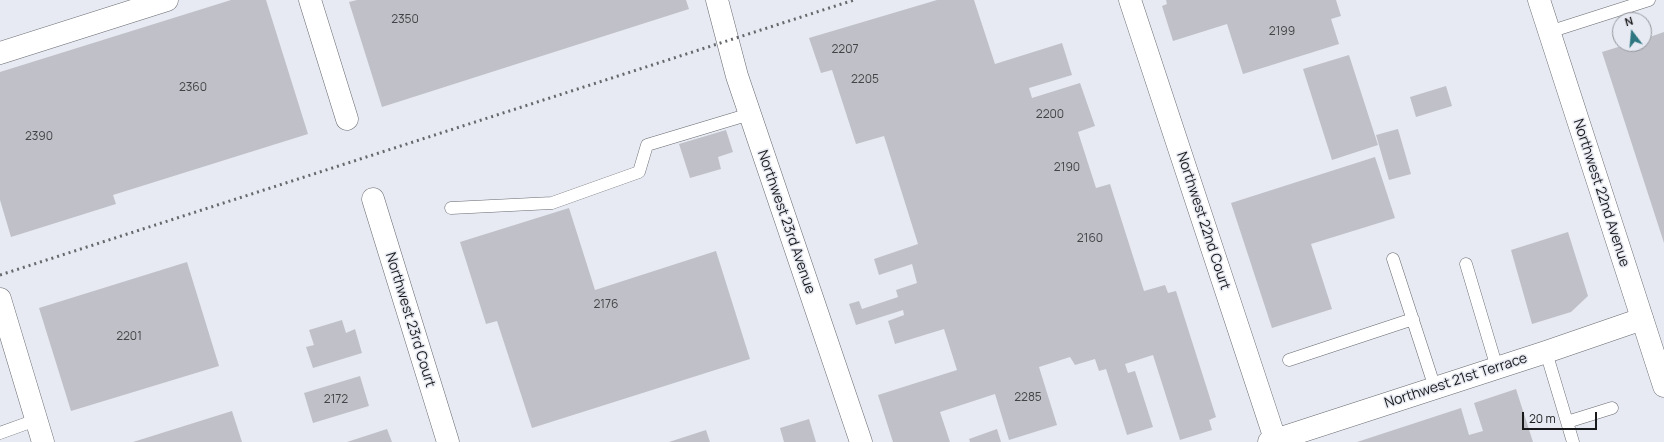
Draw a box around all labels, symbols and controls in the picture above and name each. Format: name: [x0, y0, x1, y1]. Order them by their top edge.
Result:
north arrow: [1612, 12, 1652, 52]
house number: 2350: [391, 13, 419, 27]
text: N: [1623, 13, 1635, 29]
house number: 2199: [1269, 25, 1295, 39]
house number: 2207: [831, 43, 859, 57]
house number: 2205: [851, 73, 879, 87]
house number: 2360: [179, 81, 207, 95]
house number: 2200: [1036, 108, 1064, 122]
street label: Northwest 22nd Avenue: [1569, 117, 1633, 269]
house number: 2390: [25, 130, 53, 144]
street label: Northwest 23rd Avenue: [753, 148, 819, 296]
street label: Northwest 22nd Court: [1173, 150, 1233, 292]
house number: 2190: [1054, 161, 1080, 175]
house number: 2160: [1077, 232, 1103, 246]
street label: Northwest 23rd Court: [381, 250, 439, 390]
house number: 2176: [594, 298, 618, 312]
house number: 2201: [116, 330, 142, 344]
street label: Northwest 21st Terrace: [1382, 350, 1530, 412]
house number: 2285: [1014, 391, 1042, 405]
house number: 2172: [324, 393, 348, 407]
scale bar: [1524, 404, 1599, 430]
text: 20 m: [1529, 410, 1556, 427]

